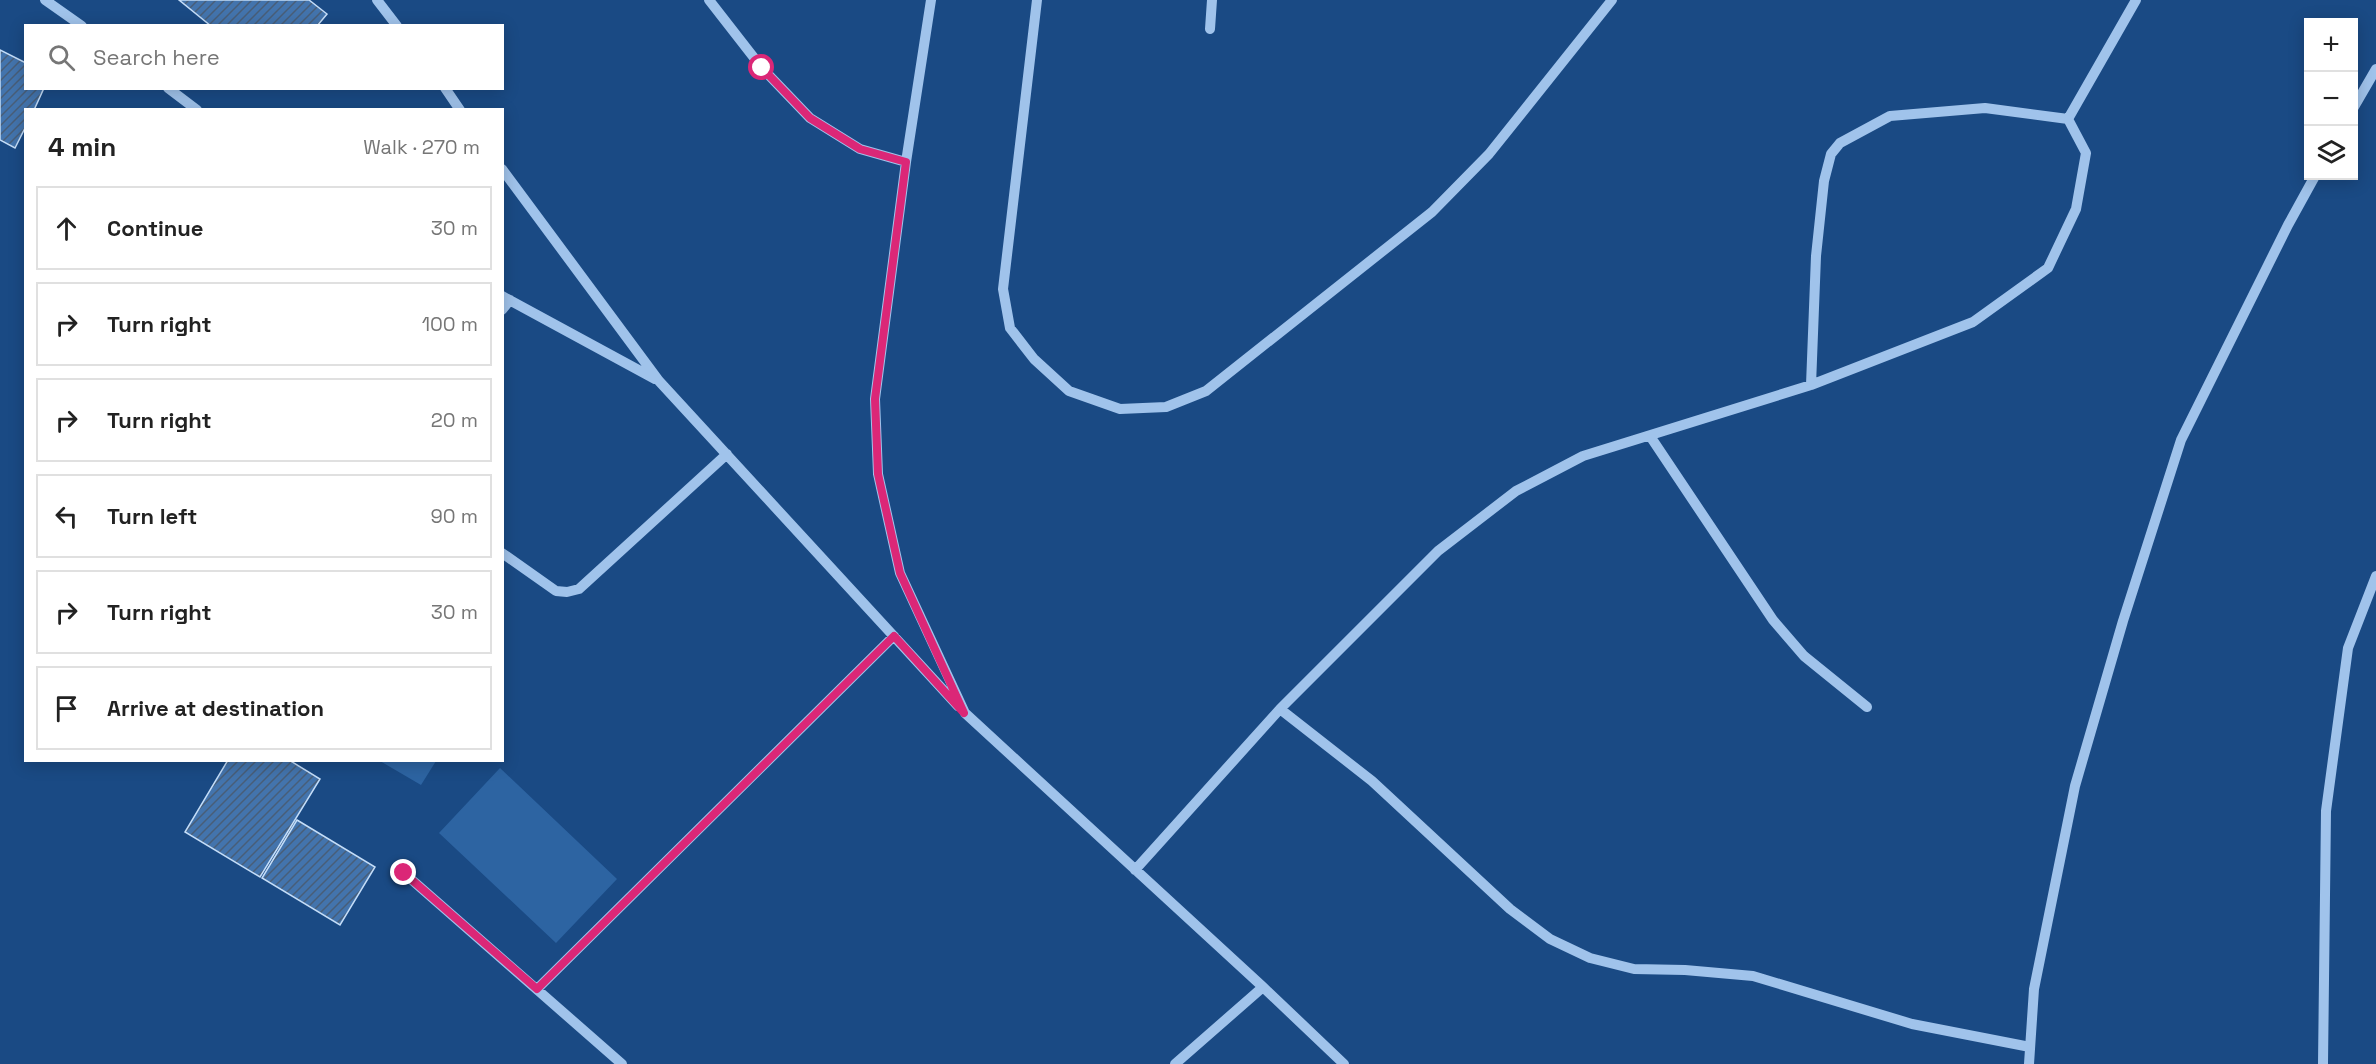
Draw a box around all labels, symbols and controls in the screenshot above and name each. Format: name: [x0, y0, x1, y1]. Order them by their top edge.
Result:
map controls: [2304, 18, 2358, 180]
button: +: [2304, 18, 2358, 72]
search box: [24, 24, 504, 90]
icon: search: [45, 41, 78, 74]
text: Search here: [93, 43, 220, 71]
route start: [748, 54, 774, 80]
button: −: [2304, 72, 2358, 126]
button: layers: [2304, 126, 2358, 180]
text: 4 min: [48, 130, 116, 164]
text: Walk · 270 m: [363, 134, 480, 160]
icon: ahead: [50, 212, 83, 245]
text: Continue: [107, 214, 203, 242]
text: 30 m: [431, 215, 478, 241]
icon: right: [50, 308, 83, 341]
text: Turn right: [107, 310, 212, 338]
text: 100 m: [422, 311, 478, 337]
icon: right: [50, 404, 83, 437]
text: Turn right: [107, 406, 212, 434]
text: 20 m: [431, 407, 478, 433]
icon: left: [50, 500, 83, 533]
text: Turn left: [107, 502, 197, 530]
text: 90 m: [431, 503, 478, 529]
icon: right: [50, 596, 83, 629]
text: Turn right: [107, 598, 212, 626]
text: 30 m: [431, 599, 478, 625]
icon: arrive: [50, 692, 83, 725]
text: Arrive at destination: [107, 694, 324, 722]
route end: [390, 859, 416, 885]

